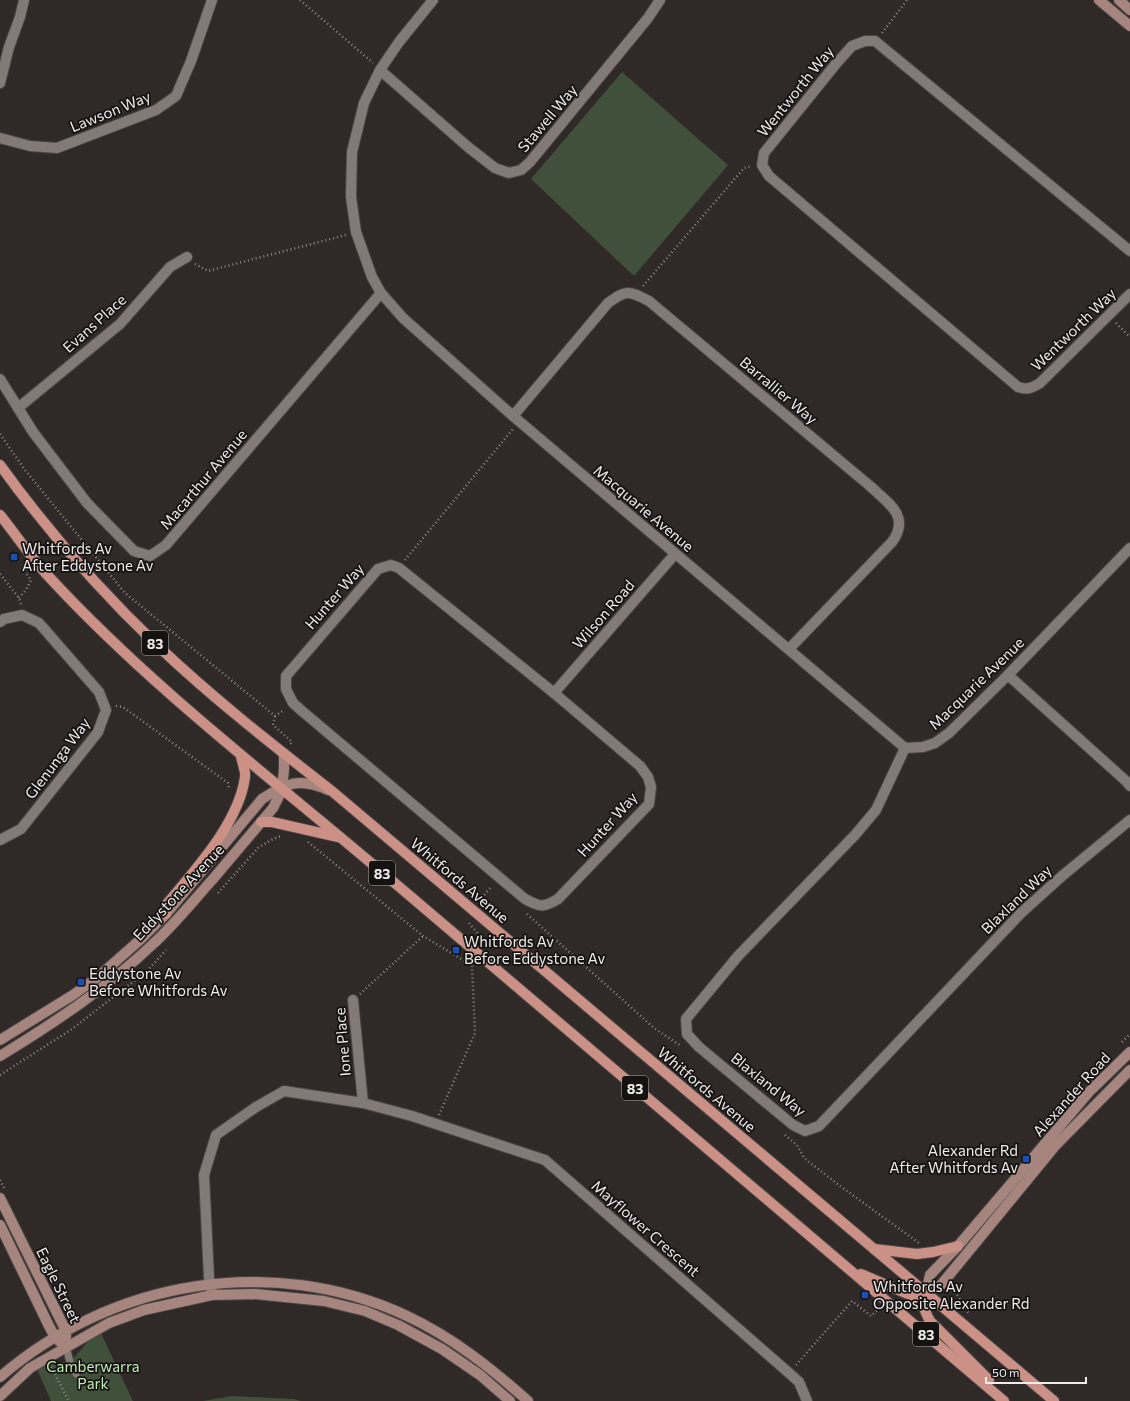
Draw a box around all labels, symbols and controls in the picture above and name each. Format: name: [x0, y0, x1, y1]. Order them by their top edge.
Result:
street label: Wentworth Way: [753, 42, 837, 140]
street label: Stawell Way: [514, 80, 581, 155]
street label: Lawson Way: [67, 87, 153, 135]
street label: Wentworth Way: [1027, 284, 1119, 374]
street label: Evans Place: [59, 290, 129, 356]
street label: Barrallier Way: [737, 352, 822, 428]
street label: Macarthur Avenue: [156, 425, 250, 533]
street label: Macquarie Avenue: [590, 461, 698, 555]
place label: Whitfords Av After Eddystone Av: [22, 539, 154, 574]
marker: Whitfords Av After Eddystone Av: [9, 552, 19, 562]
street label: Hunter Way: [301, 559, 368, 632]
street label: Wilson Road: [568, 576, 638, 652]
road number: 83: [142, 631, 168, 655]
street label: Macquarie Avenue: [925, 633, 1027, 733]
street label: Glenunga Way: [21, 714, 94, 802]
street label: Hunter Way: [573, 788, 641, 860]
street label: Whitfords Avenue: [407, 834, 513, 926]
street label: Eddystone Avenue: [129, 840, 227, 944]
road number: 83: [369, 861, 395, 885]
street label: Blaxland Way: [977, 861, 1055, 937]
place label: Whitfords Av Before Eddystone Av: [464, 932, 605, 967]
marker: Whitfords Av Before Eddystone Av: [451, 945, 461, 955]
place label: Eddystone Av Before Whitfords Av: [89, 964, 228, 999]
marker: Eddystone Av Before Whitfords Av: [76, 977, 86, 987]
street label: Ione Place: [330, 1007, 354, 1077]
street label: Whitfords Avenue: [654, 1043, 760, 1135]
street label: Blaxland Way: [728, 1048, 810, 1120]
street label: Alexander Road: [1029, 1048, 1113, 1140]
road number: 83: [622, 1076, 648, 1100]
place label: Alexander Rd After Whitfords Av: [889, 1141, 1018, 1176]
marker: Alexander Rd After Whitfords Av: [1021, 1154, 1031, 1164]
street label: Mayflower Crescent: [588, 1176, 704, 1280]
street label: Eagle Street: [33, 1244, 85, 1326]
place label: Whitfords Av Opposite Alexander Rd: [873, 1277, 1029, 1312]
marker: Whitfords Av Opposite Alexander Rd: [860, 1290, 870, 1300]
road number: 83: [913, 1322, 939, 1346]
park label: Camberwarra Park: [46, 1357, 140, 1392]
scale bar: [986, 1359, 1086, 1385]
text: 50 m: [992, 1365, 1020, 1379]

